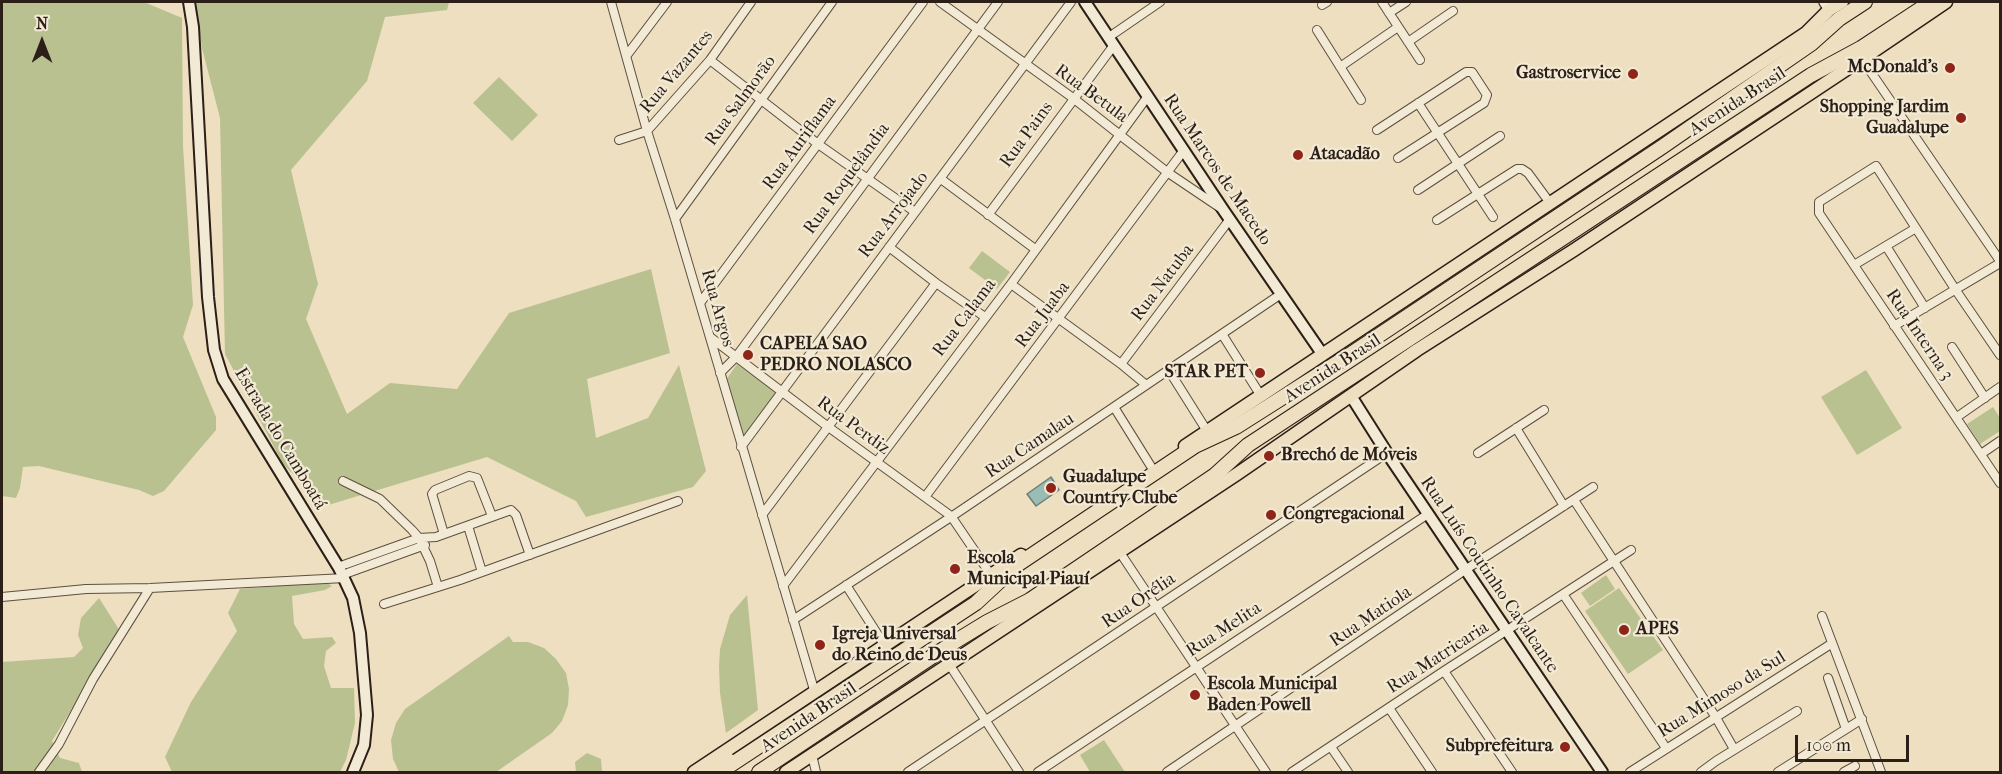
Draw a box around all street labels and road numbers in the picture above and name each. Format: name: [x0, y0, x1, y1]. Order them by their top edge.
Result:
street label: Rua Vazantes: [636, 26, 718, 118]
street label: Rua Salmorão: [701, 51, 781, 151]
street label: Rua Betula: [1050, 60, 1132, 128]
street label: Avenida Brasil: [1686, 63, 1790, 141]
street label: Rua Marcos de Macedo: [1158, 90, 1276, 250]
street label: Rua Auriflama: [758, 91, 842, 195]
street label: Rua Pains: [996, 98, 1058, 172]
street label: Rua Roquelândia: [799, 119, 895, 239]
street label: Rua Arrojado: [854, 167, 934, 263]
street label: Rua Natuba: [1127, 240, 1199, 326]
street label: Rua Argos: [696, 267, 738, 349]
street label: Rua Calama: [929, 275, 1001, 361]
street label: Rua Juaba: [1011, 277, 1075, 353]
street label: Rua Interna 3: [1881, 285, 1957, 385]
street label: Avenida Brasil: [1281, 330, 1385, 408]
street label: Estrada do Camboatá: [229, 364, 331, 514]
street label: Rua Perdiz: [812, 392, 894, 460]
street label: Rua Camalau: [982, 408, 1078, 484]
street label: Rua Luís Coutinho Cavalcante: [1415, 473, 1563, 677]
street label: Rua Orélia: [1098, 568, 1180, 634]
street label: Rua Matiola: [1326, 582, 1416, 652]
street label: Rua Melita: [1182, 598, 1266, 662]
street label: Rua Matricaria: [1383, 617, 1493, 699]
street label: Rua Mimoso da Sul: [1654, 647, 1790, 743]
street label: Avenida Brasil: [757, 678, 861, 758]

